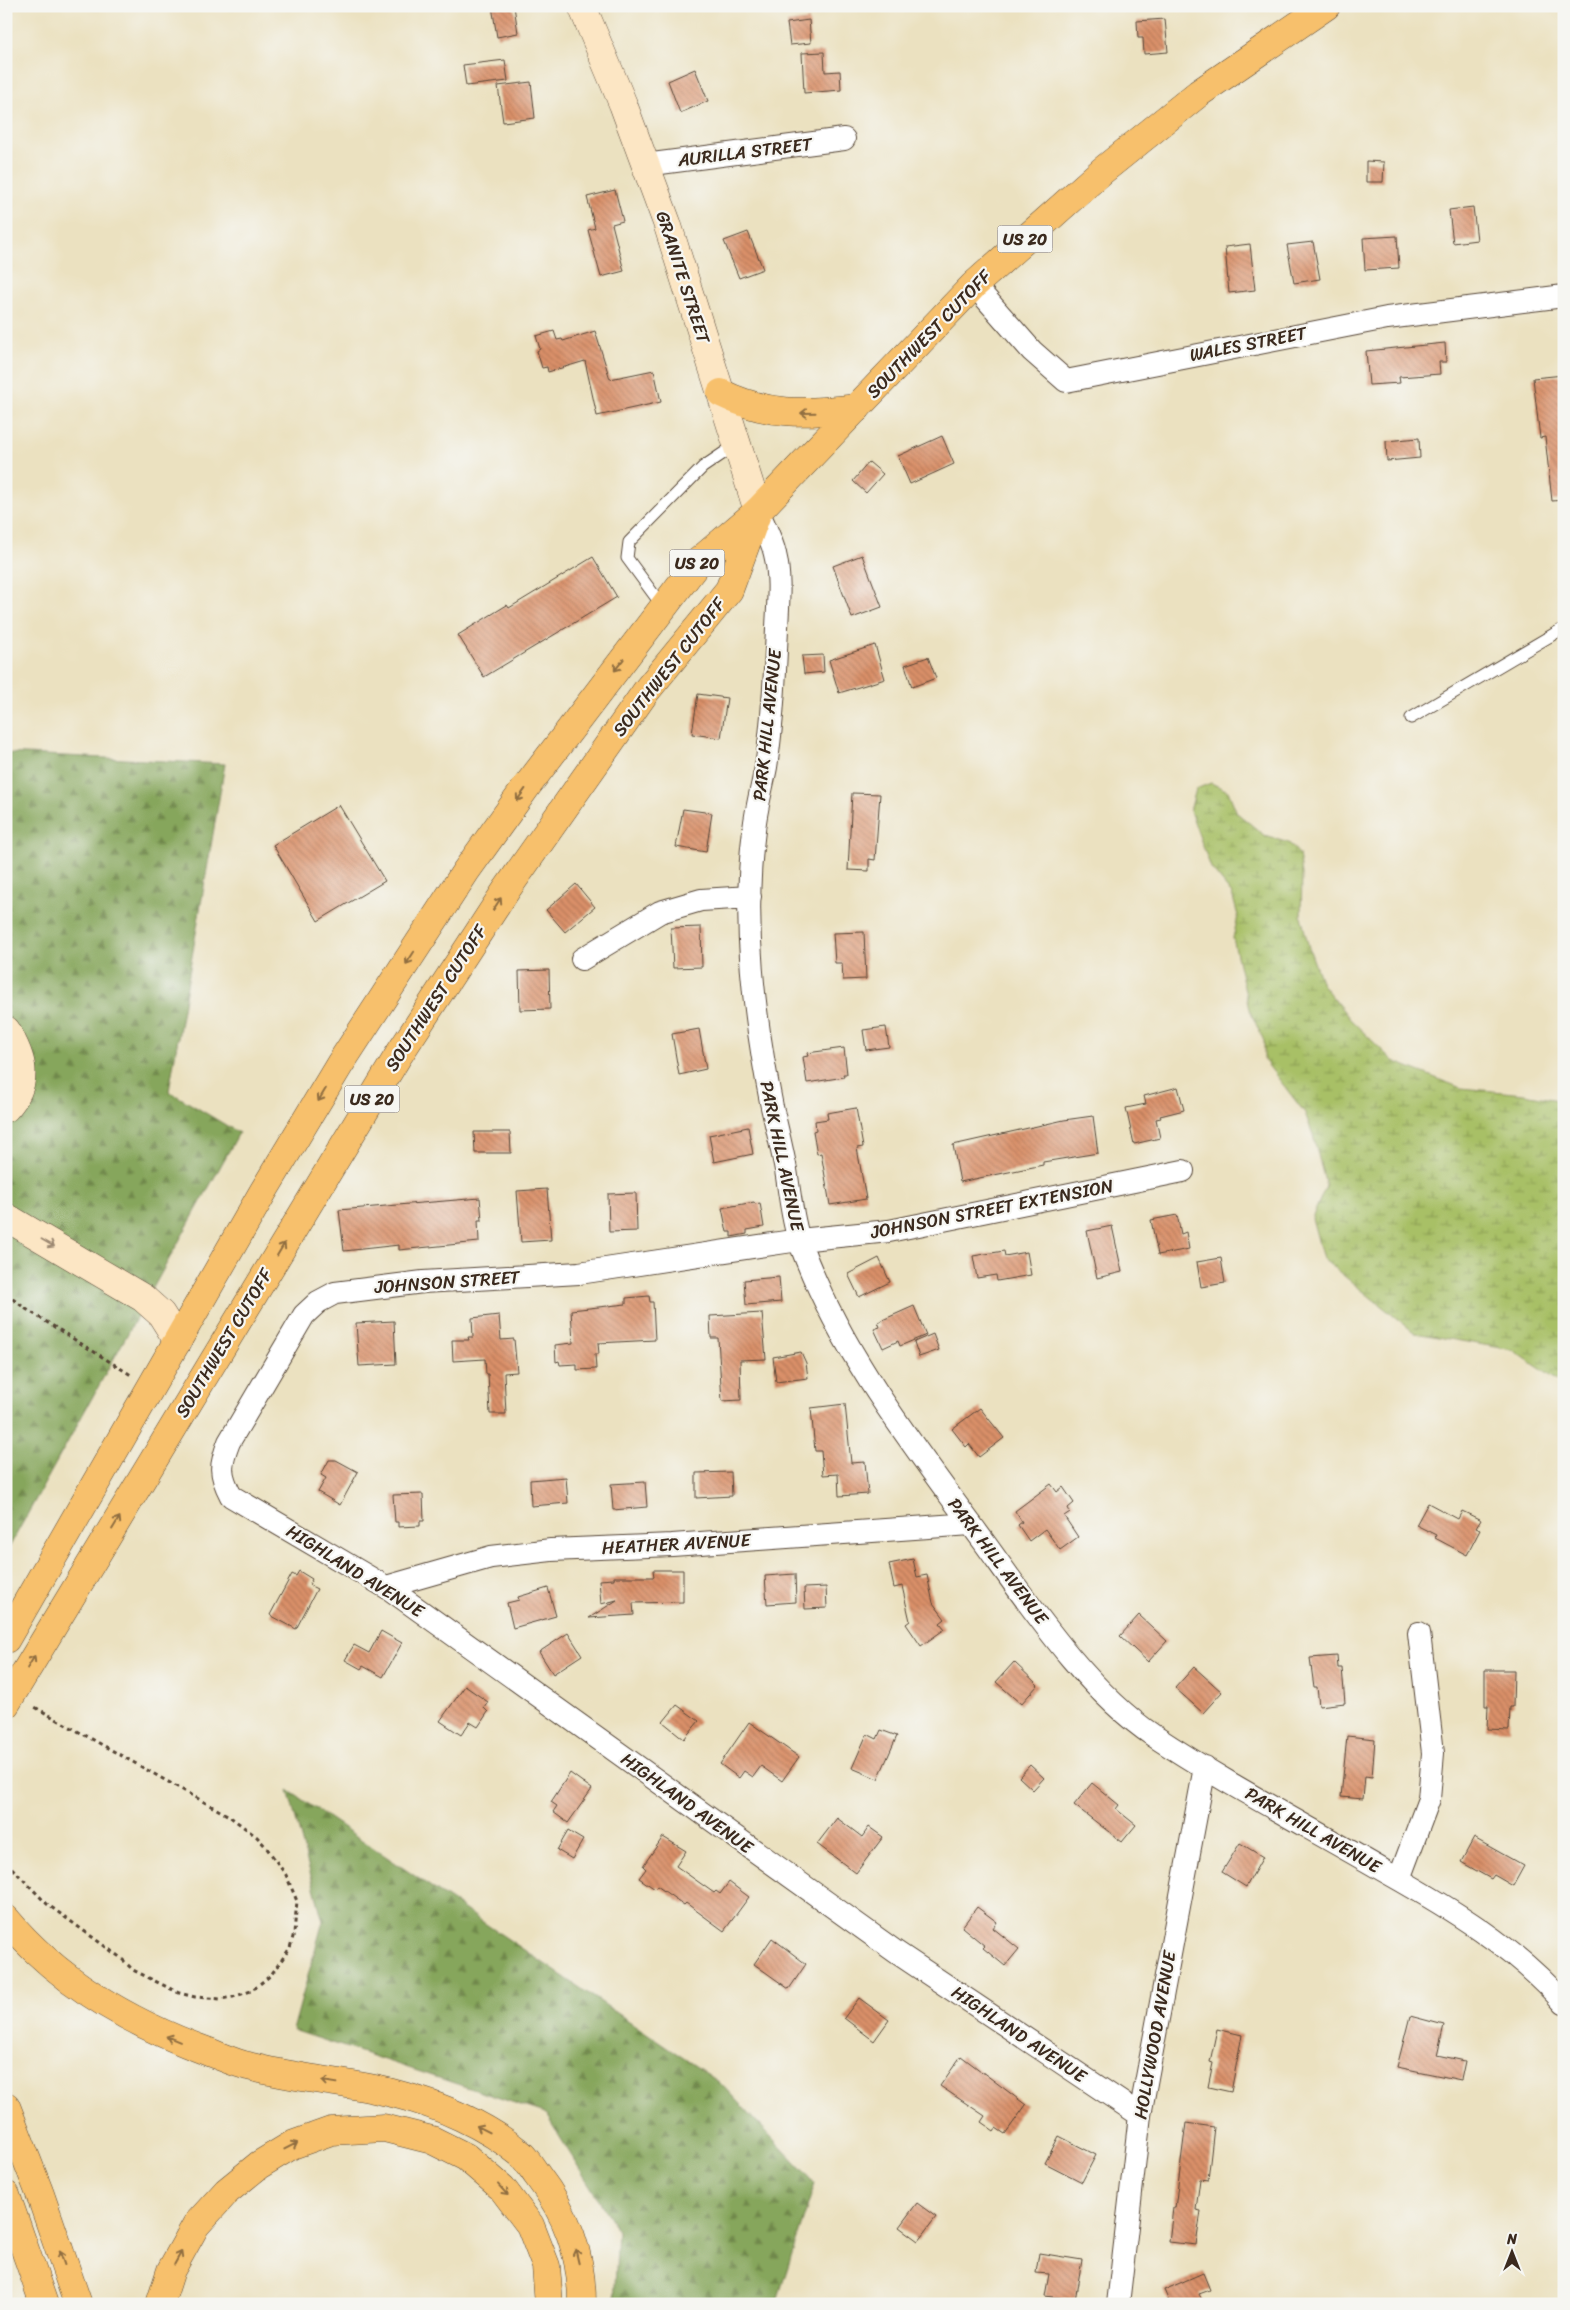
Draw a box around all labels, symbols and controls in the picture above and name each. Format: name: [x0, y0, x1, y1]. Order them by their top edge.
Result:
street label: AURILLA STREET: [675, 128, 815, 176]
street label: GRANITE STREET: [647, 207, 720, 349]
road number: US 20: [998, 225, 1052, 252]
street label: SOUTHWEST CUTOFF: [859, 261, 1000, 406]
street label: WALES STREET: [1187, 317, 1310, 371]
one-way arrow: [800, 408, 816, 418]
road number: US 20: [670, 550, 724, 576]
street label: SOUTHWEST CUTOFF: [604, 589, 735, 744]
street label: PARK HILL AVENUE: [743, 646, 791, 803]
one-way arrow: [613, 658, 624, 671]
one-way arrow: [516, 788, 526, 802]
one-way arrow: [492, 897, 503, 911]
street label: SOUTHWEST CUTOFF: [376, 917, 496, 1078]
one-way arrow: [405, 951, 415, 965]
street label: PARK HILL AVENUE: [750, 1078, 814, 1235]
road number: US 20: [344, 1086, 400, 1112]
one-way arrow: [317, 1087, 327, 1101]
street label: JOHNSON STREET EXTENSION: [867, 1170, 1117, 1248]
one-way arrow: [40, 1238, 55, 1248]
one-way arrow: [277, 1243, 287, 1257]
street label: SOUTHWEST CUTOFF: [167, 1261, 282, 1424]
street label: JOHNSON STREET: [372, 1261, 522, 1303]
street label: PARK HILL AVENUE: [939, 1490, 1057, 1632]
one-way arrow: [110, 1516, 121, 1530]
street label: HIGHLAND AVENUE: [280, 1516, 431, 1627]
street label: HEATHER AVENUE: [601, 1524, 752, 1564]
one-way arrow: [27, 1656, 37, 1670]
street label: HIGHLAND AVENUE: [614, 1744, 761, 1863]
street label: PARK HILL AVENUE: [1239, 1778, 1388, 1883]
street label: HOLLYWOOD AVENUE: [1124, 1947, 1186, 2122]
street label: HIGHLAND AVENUE: [945, 1977, 1094, 2092]
one-way arrow: [166, 2033, 181, 2043]
one-way arrow: [322, 2076, 338, 2086]
one-way arrow: [476, 2124, 491, 2134]
one-way arrow: [283, 2141, 298, 2150]
one-way arrow: [497, 2183, 509, 2196]
text: N: [1506, 2227, 1517, 2252]
north arrow: [1488, 2228, 1538, 2278]
one-way arrow: [572, 2248, 581, 2264]
one-way arrow: [57, 2250, 66, 2266]
one-way arrow: [173, 2251, 183, 2266]

